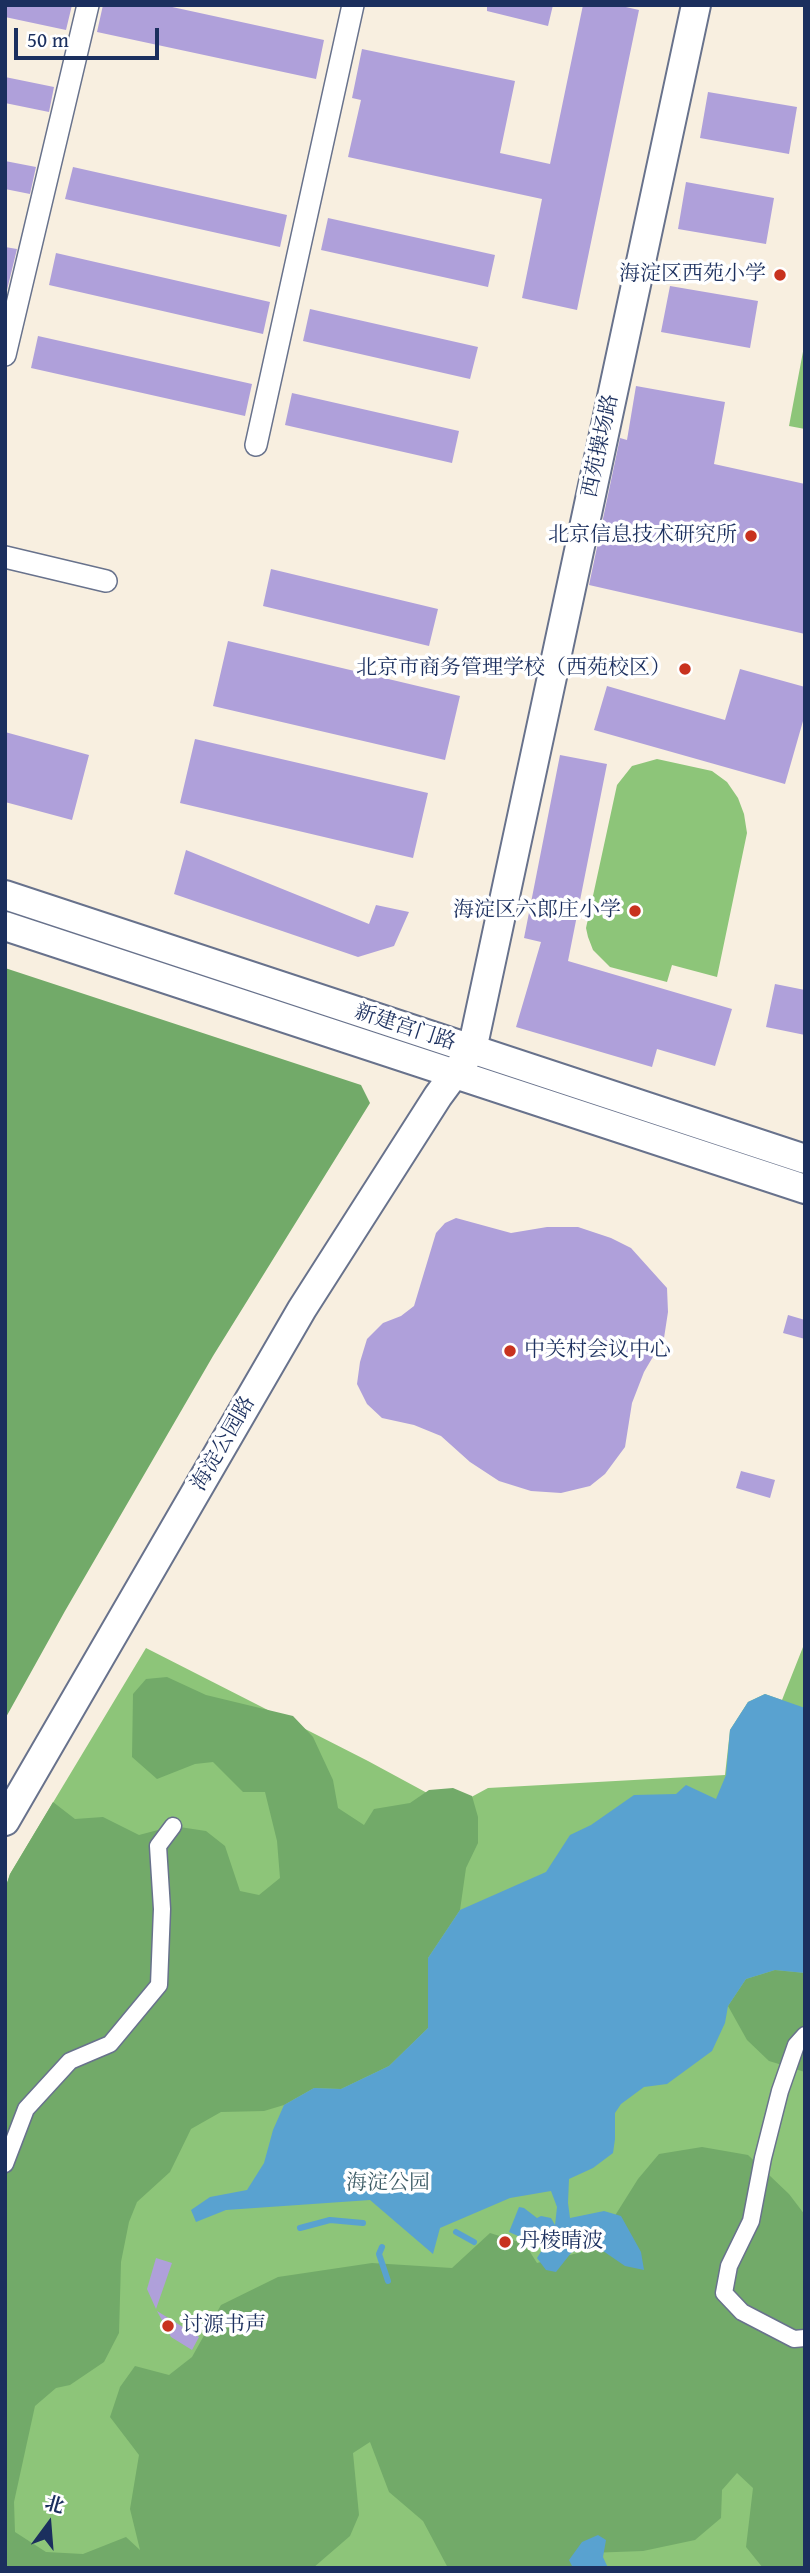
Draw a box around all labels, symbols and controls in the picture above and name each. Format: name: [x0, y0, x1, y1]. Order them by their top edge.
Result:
scale bar: [18, 14, 163, 58]
text: 50 m: [27, 24, 69, 55]
place label: 海淀区西苑小学: [619, 262, 766, 288]
marker: 海淀区西苑小学: [772, 267, 788, 283]
street label: 西苑操场路: [578, 392, 624, 500]
place label: 北京信息技术研究所: [548, 523, 737, 549]
marker: 北京信息技术研究所: [743, 528, 759, 544]
place label: 北京市商务管理学校（西苑校区）: [356, 656, 671, 682]
marker: 北京市商务管理学校（西苑校区）: [677, 661, 693, 677]
place label: 海淀区六郎庄小学: [453, 898, 621, 924]
marker: 海淀区六郎庄小学: [627, 903, 643, 919]
street label: 新建宫门路: [351, 1000, 459, 1056]
place label: 中关村会议中心: [524, 1338, 671, 1364]
marker: 中关村会议中心: [502, 1343, 518, 1359]
street label: 海淀公园路: [187, 1392, 261, 1496]
park label: 海淀公园: [346, 2171, 430, 2197]
place label: 丹棱晴波: [519, 2229, 603, 2255]
marker: 丹棱晴波: [497, 2234, 513, 2250]
place label: 讨源书声: [182, 2313, 266, 2339]
marker: 讨源书声: [160, 2318, 176, 2334]
text: 北: [42, 2488, 68, 2520]
north arrow: [14, 2489, 84, 2559]

